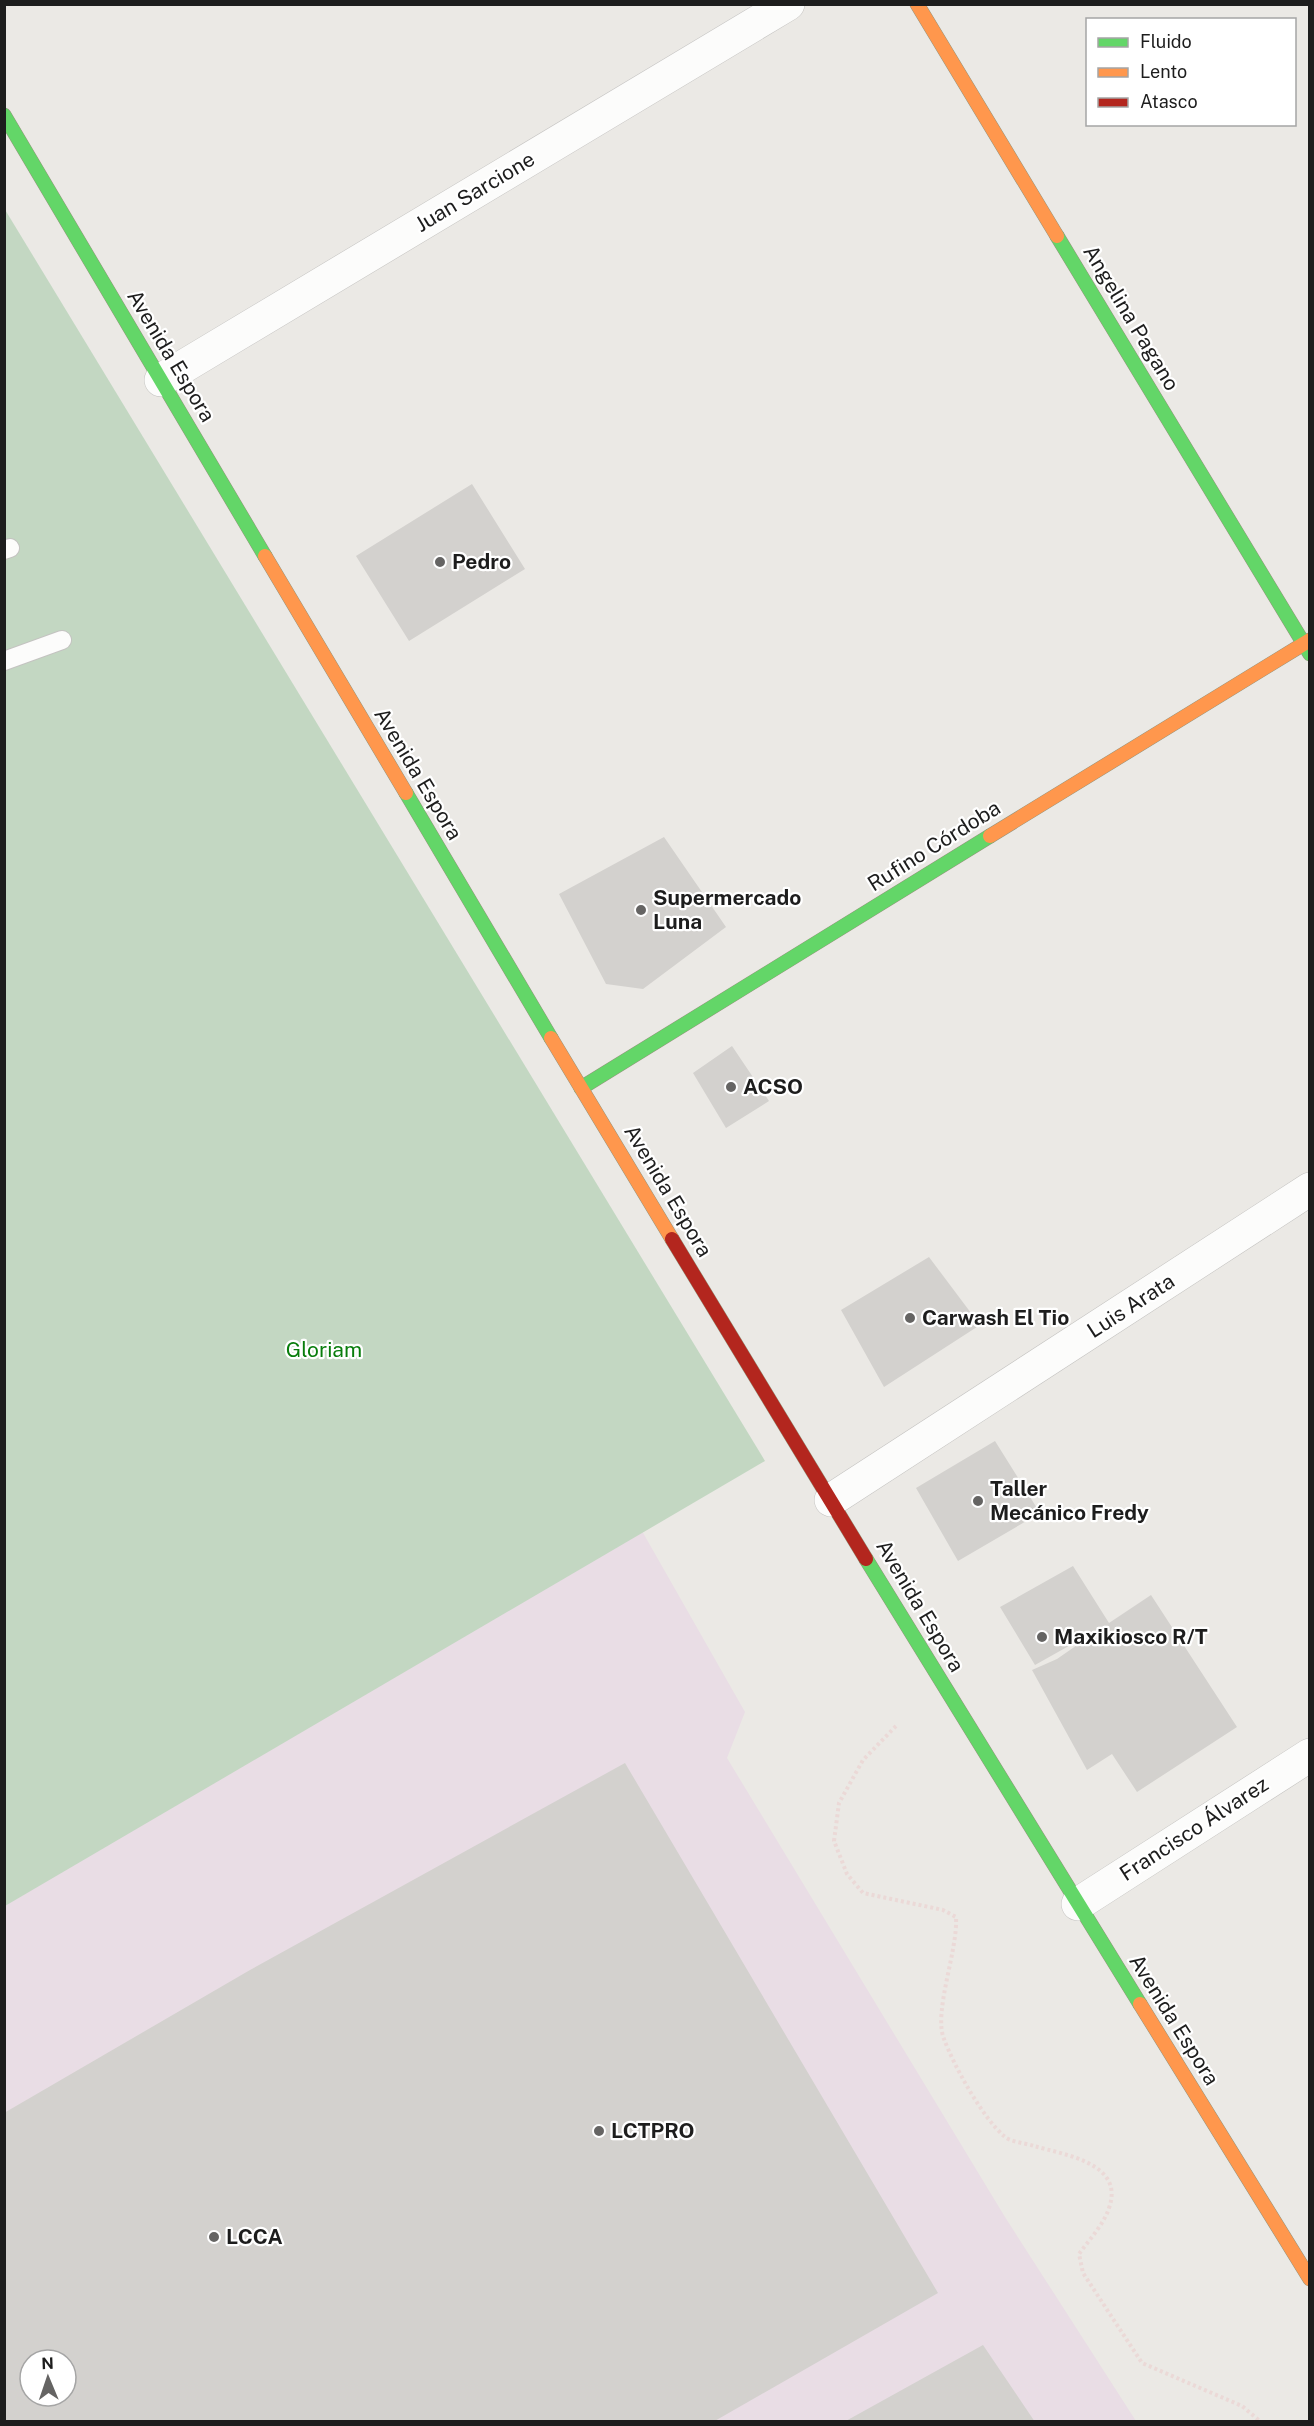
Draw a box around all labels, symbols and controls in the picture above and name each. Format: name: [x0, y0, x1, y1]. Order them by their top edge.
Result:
legend: [1086, 18, 1296, 126]
text: Fluido: [1140, 31, 1192, 52]
text: Lento: [1140, 61, 1187, 82]
text: Atasco: [1140, 91, 1198, 112]
street label: Juan Sarcione: [410, 146, 539, 237]
street label: Angelina Pagano: [1078, 241, 1185, 395]
street label: Avenida Espora: [122, 285, 221, 426]
place label: Pedro: [452, 549, 511, 574]
marker: Pedro: [433, 555, 447, 569]
street label: Avenida Espora: [369, 703, 468, 844]
street label: Rufino Córdoba: [863, 795, 1005, 896]
place label: Supermercado Luna: [653, 885, 801, 934]
marker: Supermercado Luna: [634, 903, 648, 917]
place label: ACSO: [743, 1074, 803, 1099]
marker: ACSO: [724, 1080, 738, 1094]
street label: Avenida Espora: [619, 1120, 718, 1261]
street label: Luis Arata: [1082, 1268, 1179, 1343]
place label: Carwash El Tio: [922, 1305, 1069, 1330]
marker: Carwash El Tio: [903, 1311, 917, 1325]
park label: Gloriam: [286, 1337, 362, 1362]
place label: Taller Mecánico Fredy: [990, 1476, 1149, 1525]
marker: Taller Mecánico Fredy: [971, 1494, 985, 1508]
street label: Avenida Espora: [871, 1535, 970, 1676]
place label: Maxikiosco R/T: [1054, 1624, 1208, 1649]
marker: Maxikiosco R/T: [1035, 1630, 1049, 1644]
street label: Francisco Álvarez: [1115, 1771, 1273, 1886]
street label: Avenida Espora: [1124, 1950, 1225, 2090]
place label: LCTPRO: [611, 2118, 694, 2143]
marker: LCTPRO: [592, 2124, 606, 2138]
place label: LCCA: [226, 2224, 283, 2249]
marker: LCCA: [207, 2230, 221, 2244]
north arrow: [18, 2348, 78, 2408]
text: N: [41, 2354, 54, 2373]

